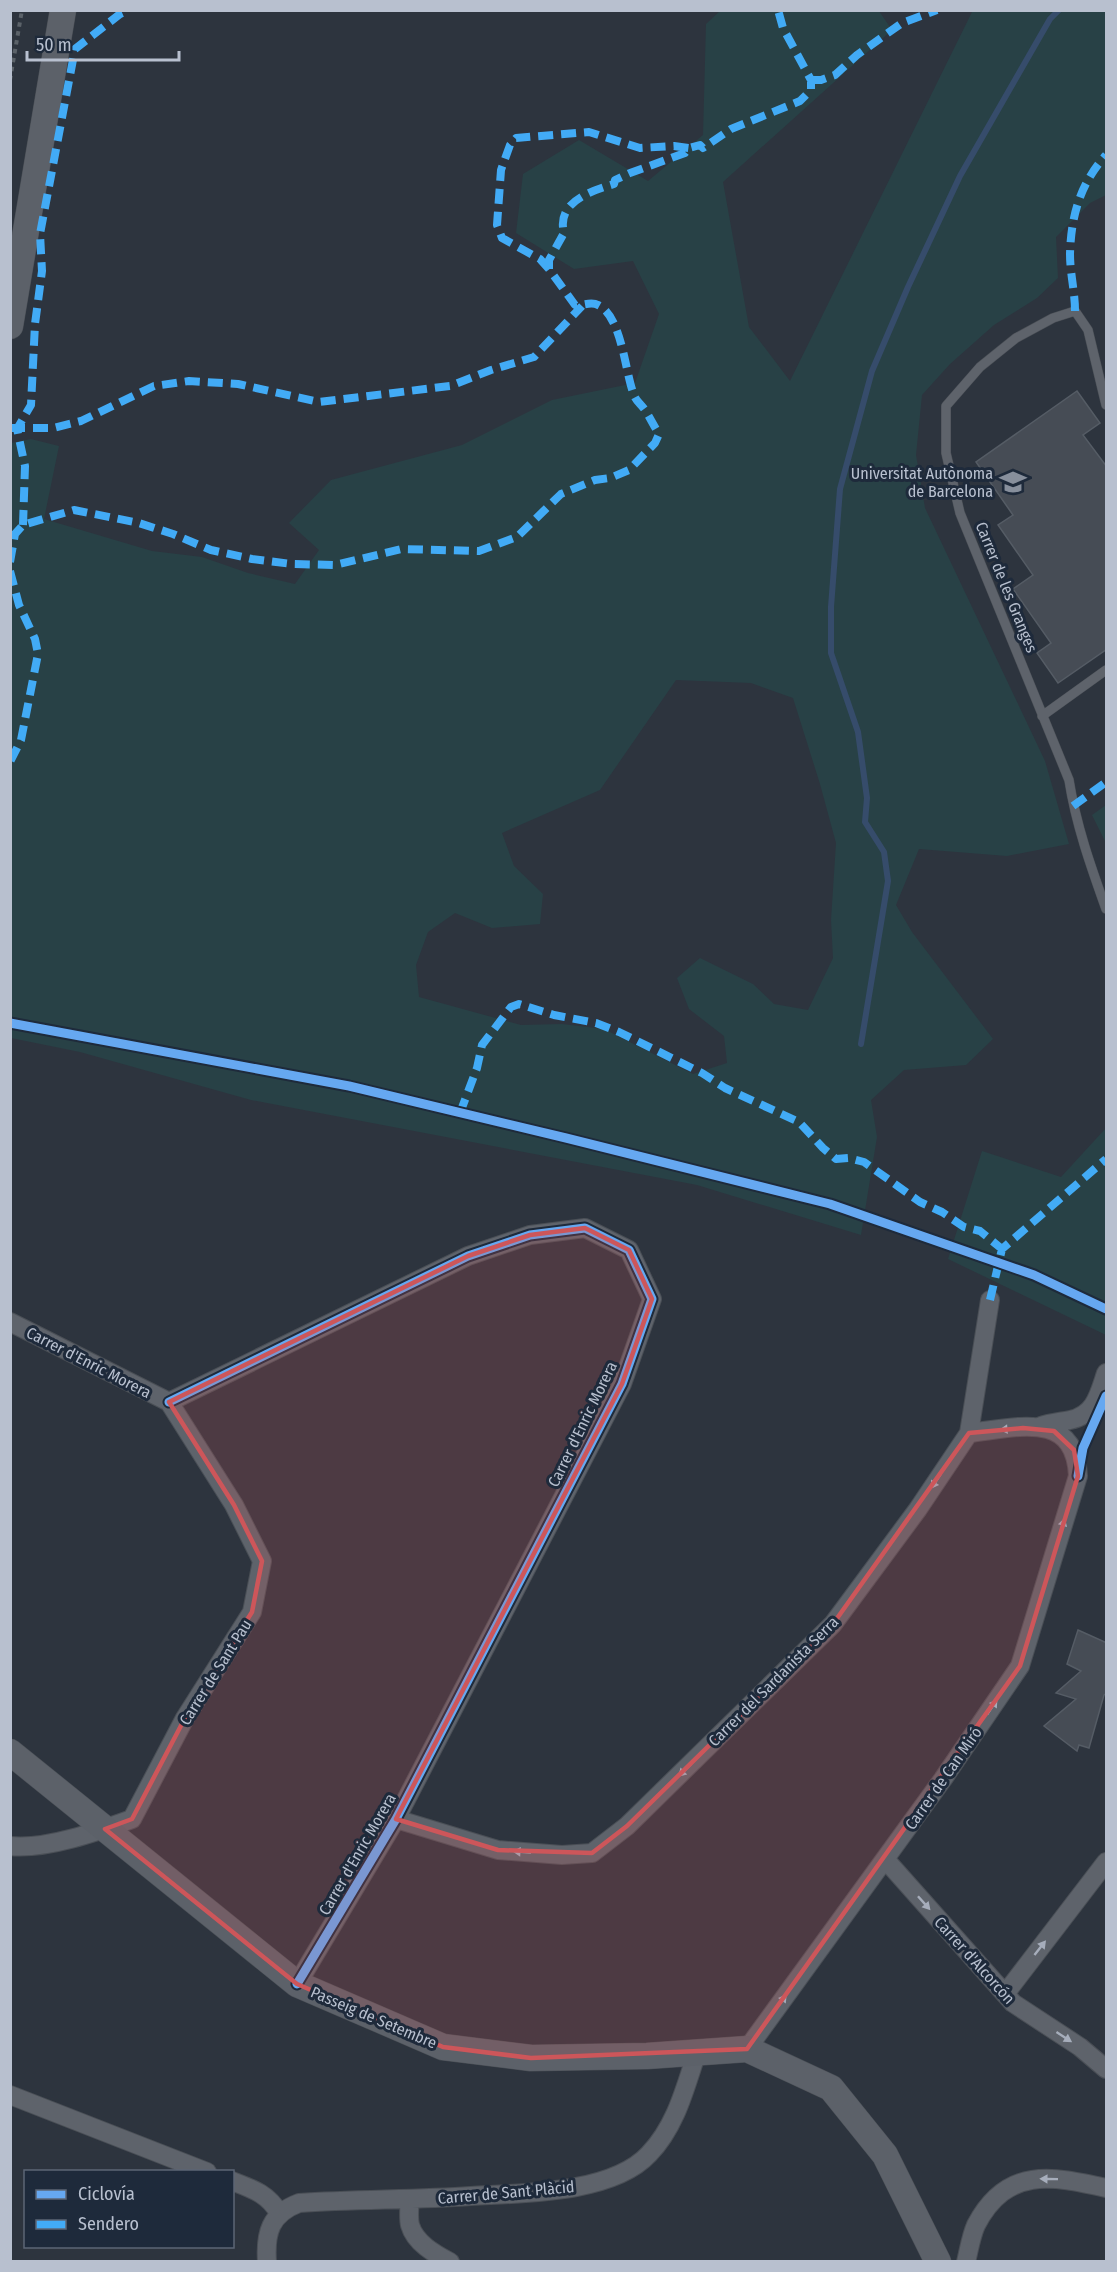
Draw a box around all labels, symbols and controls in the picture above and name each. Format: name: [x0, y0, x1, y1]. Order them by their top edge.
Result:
scale bar: [27, 24, 178, 62]
text: 50 m: [36, 34, 72, 56]
place label: Universitat Autònoma de Barcelona: [851, 464, 993, 501]
school or university icon: Universitat Autònoma de Barcelona: [998, 467, 1028, 497]
street label: Carrer de les Granges: [972, 519, 1041, 655]
street label: Carrer d'Enric Morera: [23, 1323, 154, 1402]
street label: Carrer d'Enric Morera: [544, 1358, 621, 1490]
one-way arrow: [999, 1424, 1018, 1434]
one-way arrow: [931, 1473, 942, 1489]
one-way arrow: [1058, 1517, 1067, 1535]
street label: Carrer del Sardanista Serra: [704, 1612, 842, 1750]
street label: Carrer de Sant Pau: [175, 1616, 256, 1729]
one-way arrow: [986, 1699, 998, 1715]
street label: Carrer de Can Miró: [901, 1723, 986, 1833]
one-way arrow: [678, 1762, 692, 1776]
street label: Carrer d'Enric Morera: [315, 1790, 400, 1918]
one-way arrow: [513, 1847, 532, 1856]
one-way arrow: [917, 1895, 930, 1910]
street label: Carrer d'Alcorcón: [930, 1913, 1019, 2008]
one-way arrow: [1034, 1940, 1046, 1955]
street label: Passeig de Setembre: [308, 1982, 440, 2053]
one-way arrow: [775, 1995, 787, 2010]
one-way arrow: [1056, 2031, 1072, 2042]
legend: [24, 2170, 234, 2248]
one-way arrow: [1039, 2174, 1058, 2184]
street label: Carrer de Sant Plàcid: [437, 2177, 575, 2208]
text: Ciclovía: [78, 2183, 135, 2205]
text: Sendero: [78, 2213, 139, 2235]

